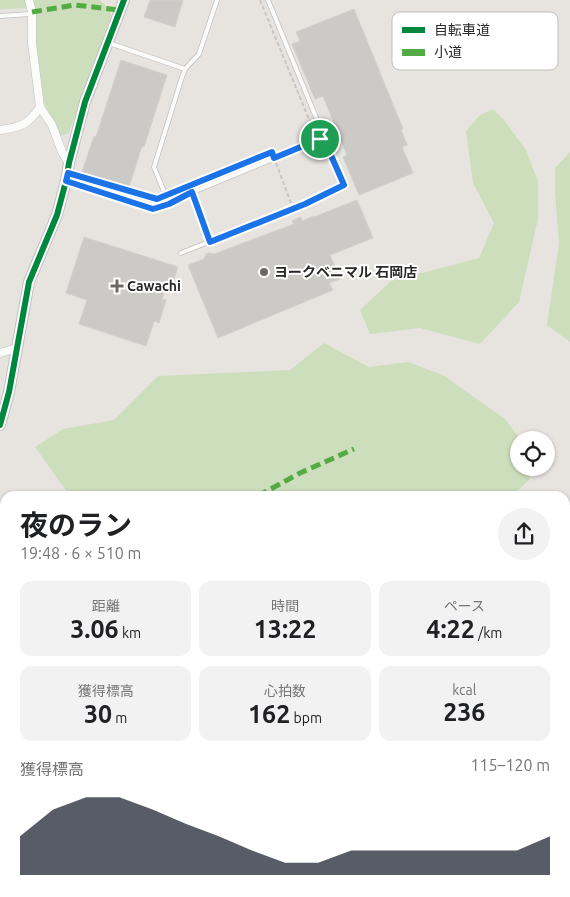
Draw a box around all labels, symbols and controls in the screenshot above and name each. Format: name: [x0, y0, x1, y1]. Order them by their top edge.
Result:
legend: [392, 12, 558, 70]
text: 自転車道: [434, 22, 490, 38]
text: 小道: [434, 44, 462, 60]
pin: [299, 118, 341, 160]
icon: arrive: [306, 125, 334, 153]
place label: ヨークベニマル 石岡店: [274, 264, 417, 280]
marker: ヨークベニマル 石岡店: [258, 266, 270, 278]
place label: Cawachi: [127, 278, 181, 294]
marker: Cawachi: [111, 280, 123, 292]
map controls: [510, 431, 555, 476]
button: locate: [510, 431, 555, 476]
button: share: [498, 508, 550, 560]
text: 夜のラン: [20, 509, 132, 540]
text: 19:48 · 6 × 510 m: [20, 544, 141, 562]
text: 距離: [92, 598, 120, 614]
text: 時間: [271, 598, 299, 614]
text: ペース: [444, 598, 485, 614]
text: 3.06: [70, 615, 119, 643]
text: 13:22: [254, 615, 316, 643]
text: 4:22: [426, 615, 475, 643]
text: km: [119, 625, 141, 641]
text: /km: [475, 625, 502, 641]
text: kcal: [452, 682, 476, 698]
text: 獲得標高: [78, 683, 134, 699]
text: 心拍数: [264, 683, 306, 699]
text: 236: [443, 698, 485, 726]
text: 30: [84, 700, 112, 728]
text: 162: [248, 700, 290, 728]
text: m: [112, 710, 127, 726]
text: bpm: [290, 710, 322, 726]
text: 115–120 m: [470, 756, 550, 774]
text: 獲得標高: [20, 760, 84, 778]

